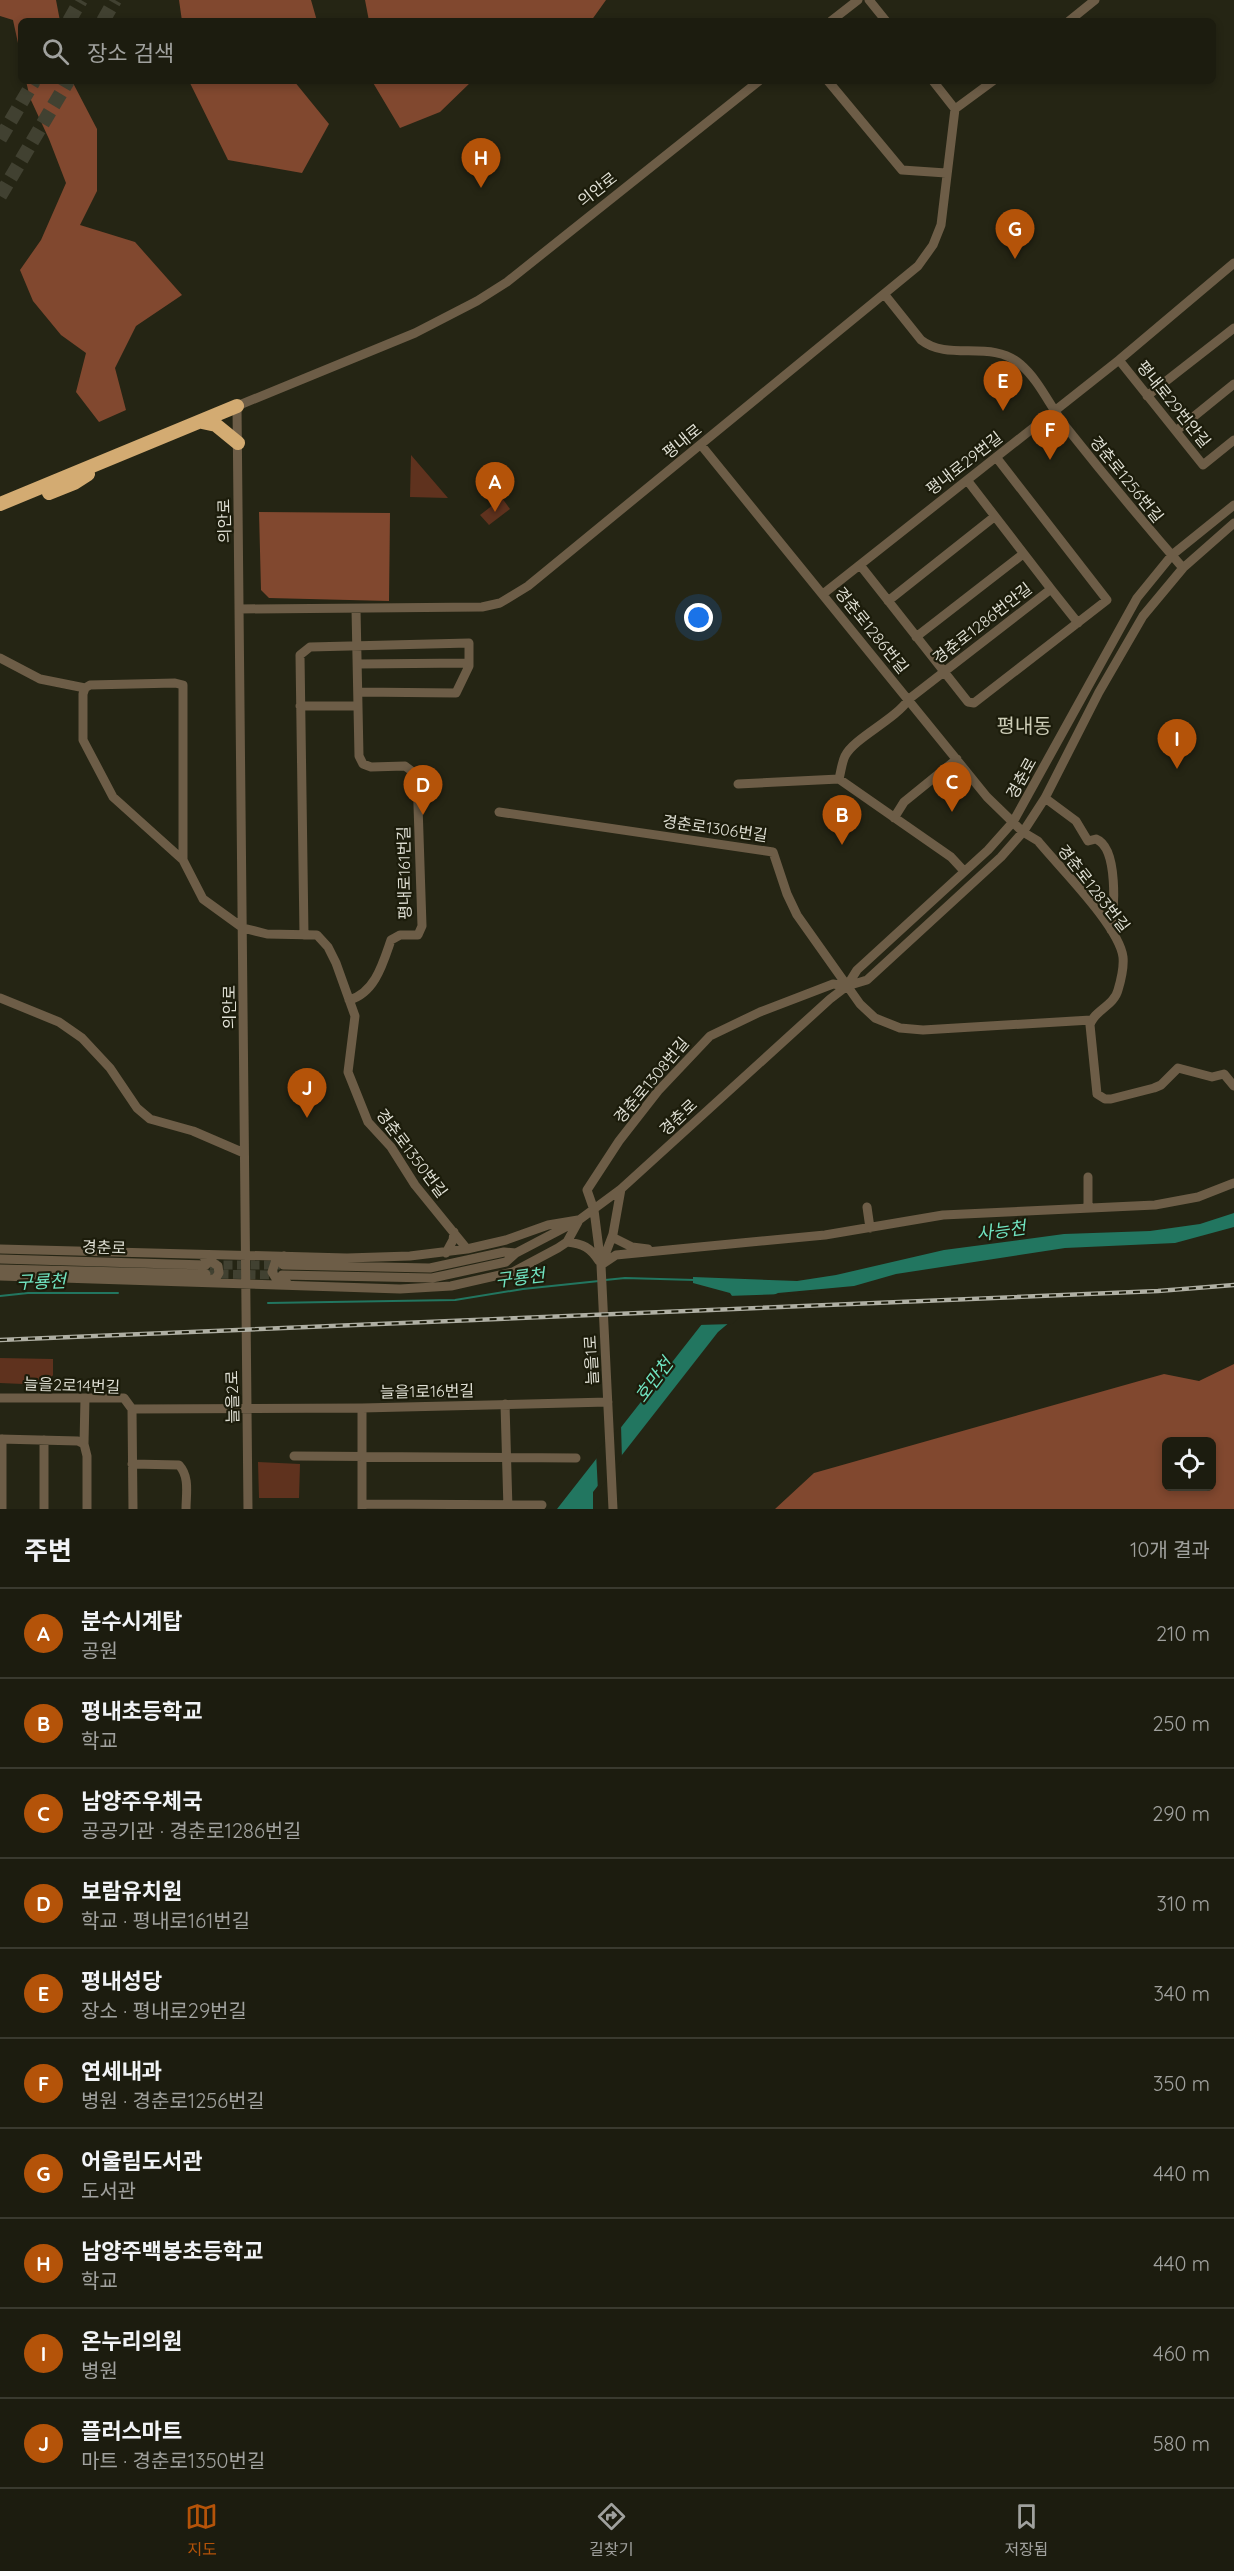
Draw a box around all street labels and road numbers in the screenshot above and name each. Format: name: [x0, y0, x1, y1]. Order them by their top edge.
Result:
street label: 의안로: [573, 167, 621, 210]
street label: 평내로29번안길: [1133, 356, 1215, 452]
street label: 평내로: [659, 419, 706, 463]
street label: 평내로29번길: [922, 427, 1006, 499]
street label: 경춘로1256번길: [1086, 432, 1168, 526]
street label: 의안로: [214, 498, 234, 543]
street label: 경춘로1286번안길: [928, 578, 1036, 668]
street label: 경춘로1286번길: [831, 583, 913, 677]
street label: 경춘로: [1002, 754, 1041, 802]
street label: 경춘로1306번길: [661, 811, 769, 845]
street label: 평내로161번길: [393, 826, 415, 920]
street label: 경춘로1283번길: [1054, 840, 1134, 936]
street label: 의안로: [219, 985, 239, 1029]
street label: 경춘로1308번길: [610, 1033, 692, 1127]
street label: 경춘로: [655, 1095, 701, 1139]
street label: 경춘로1350번길: [372, 1105, 452, 1201]
street label: 경춘로: [82, 1236, 127, 1258]
street label: 늘을1로: [580, 1334, 602, 1386]
street label: 늘을2로: [222, 1370, 242, 1424]
street label: 늘을2로14번길: [23, 1373, 121, 1397]
street label: 늘을1로16번길: [380, 1380, 474, 1402]

